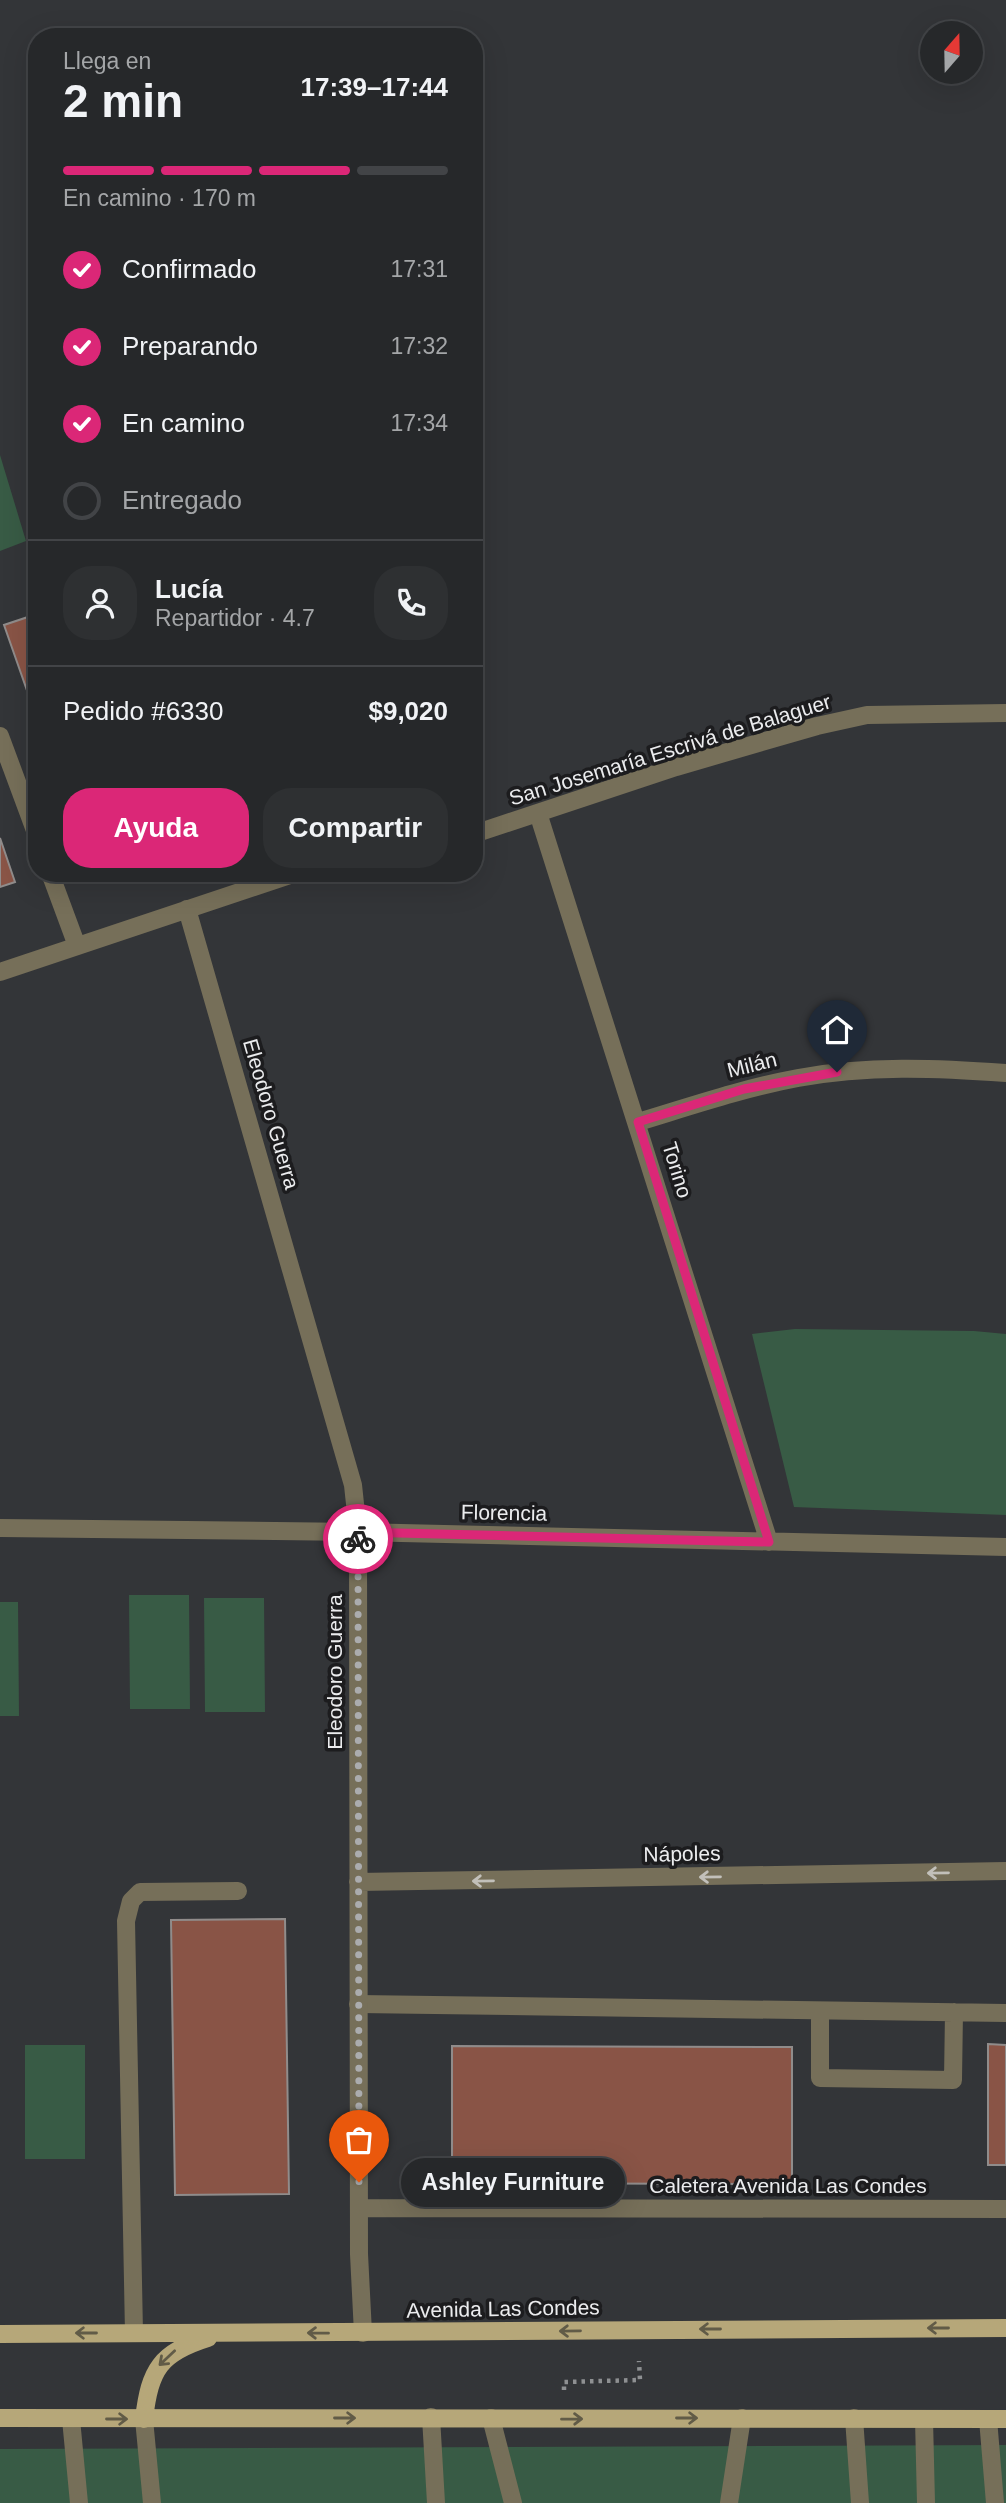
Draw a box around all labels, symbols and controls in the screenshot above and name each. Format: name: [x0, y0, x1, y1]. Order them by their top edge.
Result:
north arrow: [920, 21, 984, 84]
map controls: [920, 21, 983, 84]
text: Llega en: [63, 48, 151, 74]
text: 17:39–17:44: [301, 72, 448, 102]
text: 2 min: [63, 75, 183, 127]
text: En camino · 170 m: [63, 185, 256, 211]
icon: check: [63, 251, 101, 289]
text: Confirmado: [122, 254, 256, 284]
text: 17:31: [390, 256, 448, 282]
icon: check: [63, 328, 101, 366]
text: Preparando: [122, 331, 258, 361]
text: 17:32: [390, 333, 448, 359]
icon: check: [63, 405, 101, 443]
text: En camino: [122, 408, 245, 438]
text: 17:34: [390, 410, 448, 436]
text: Entregado: [122, 485, 242, 515]
button: person: [63, 566, 137, 640]
button: phone: [374, 566, 448, 640]
text: Lucía: [155, 574, 223, 604]
text: Repartidor · 4.7: [155, 605, 315, 631]
street label: San Josemaría Escrivá de Balaguer: [506, 690, 833, 809]
text: Pedido #6330: [63, 696, 223, 726]
text: $9,020: [368, 696, 448, 726]
button: Ayuda: [63, 788, 249, 868]
button: Compartir: [263, 788, 448, 868]
pin: [807, 1000, 867, 1072]
icon: home: [818, 1011, 856, 1049]
street label: Eleodoro Guerra: [239, 1036, 304, 1192]
street label: Milán: [725, 1047, 779, 1082]
street label: Torino: [658, 1139, 697, 1201]
street label: Florencia: [461, 1500, 548, 1525]
courier: [323, 1504, 393, 1574]
icon: bike: [339, 1520, 377, 1558]
street label: Eleodoro Guerra: [323, 1594, 346, 1750]
street label: Nápoles: [643, 1841, 721, 1866]
one-way arrow: [927, 1866, 950, 1879]
one-way arrow: [699, 1870, 722, 1883]
one-way arrow: [472, 1874, 495, 1887]
pin: [329, 2110, 389, 2182]
icon: bag: [340, 2121, 378, 2159]
callout: Ashley Furniture: [401, 2158, 625, 2206]
text: Ashley Furniture: [422, 2169, 604, 2195]
street label: Caletera Avenida Las Condes: [649, 2174, 927, 2197]
street label: Avenida Las Condes: [406, 2295, 600, 2322]
one-way arrow: [927, 2321, 950, 2335]
one-way arrow: [699, 2322, 722, 2336]
one-way arrow: [559, 2324, 582, 2337]
one-way arrow: [75, 2326, 98, 2340]
one-way arrow: [307, 2326, 330, 2340]
one-way arrow: [159, 2349, 177, 2366]
one-way arrow: [333, 2411, 356, 2425]
one-way arrow: [675, 2411, 698, 2425]
one-way arrow: [105, 2412, 128, 2426]
one-way arrow: [560, 2412, 583, 2426]

